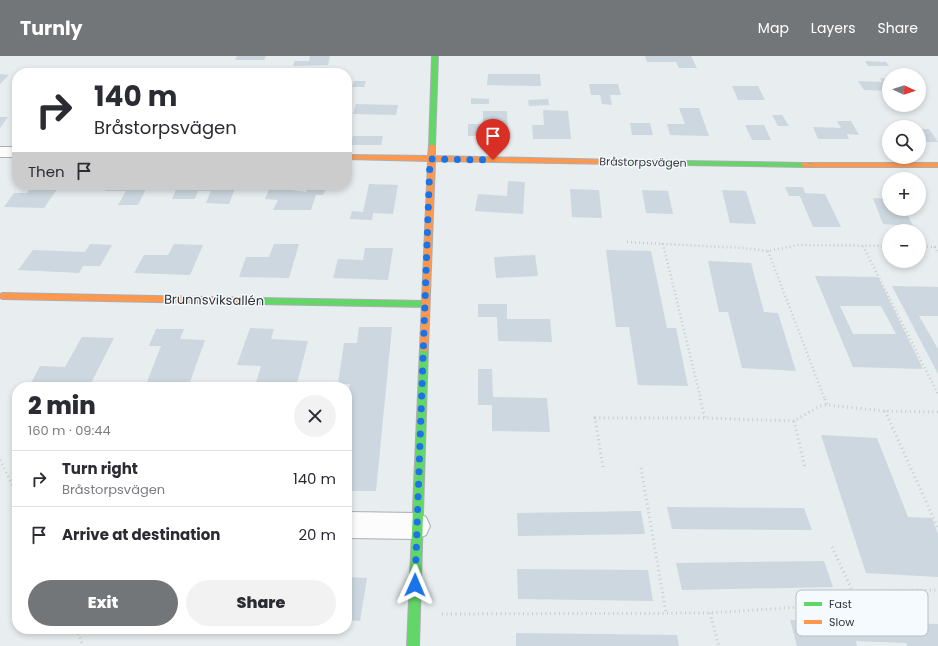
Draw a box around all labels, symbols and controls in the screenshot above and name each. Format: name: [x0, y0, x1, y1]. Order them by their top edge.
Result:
text: Turnly: [20, 15, 83, 42]
text: Map: [758, 18, 789, 38]
text: Layers: [811, 18, 855, 38]
text: Share: [877, 18, 918, 38]
north arrow: [882, 68, 926, 112]
map controls: [882, 68, 926, 268]
text: 140 m: [94, 77, 177, 116]
icon: right: [28, 84, 80, 136]
text: Bråstorpsvägen: [94, 115, 237, 140]
pin: [476, 119, 510, 160]
button: search: [882, 120, 926, 164]
icon: arrive: [482, 125, 504, 147]
street label: Bråstorpsvägen: [599, 153, 687, 171]
icon: arrive: [73, 160, 95, 182]
text: Then: [28, 161, 65, 182]
button: +: [882, 172, 926, 216]
button: −: [882, 224, 926, 268]
street label: Brunnsviksallén: [164, 290, 264, 310]
text: 2 min: [28, 389, 96, 422]
button: close: [294, 395, 336, 437]
text: 160 m · 09:44: [28, 421, 111, 440]
text: Turn right: [62, 458, 138, 479]
icon: right: [28, 468, 50, 490]
text: 140 m: [293, 468, 336, 489]
text: Bråstorpsvägen: [62, 480, 165, 499]
icon: arrive: [28, 524, 50, 546]
text: Arrive at destination: [62, 524, 220, 545]
text: 20 m: [298, 524, 336, 545]
position arrow: [394, 564, 436, 606]
button: Exit: [28, 580, 178, 626]
button: Share: [186, 580, 336, 626]
legend: [796, 590, 928, 636]
text: Fast: [829, 596, 852, 612]
text: Slow: [829, 614, 854, 630]

